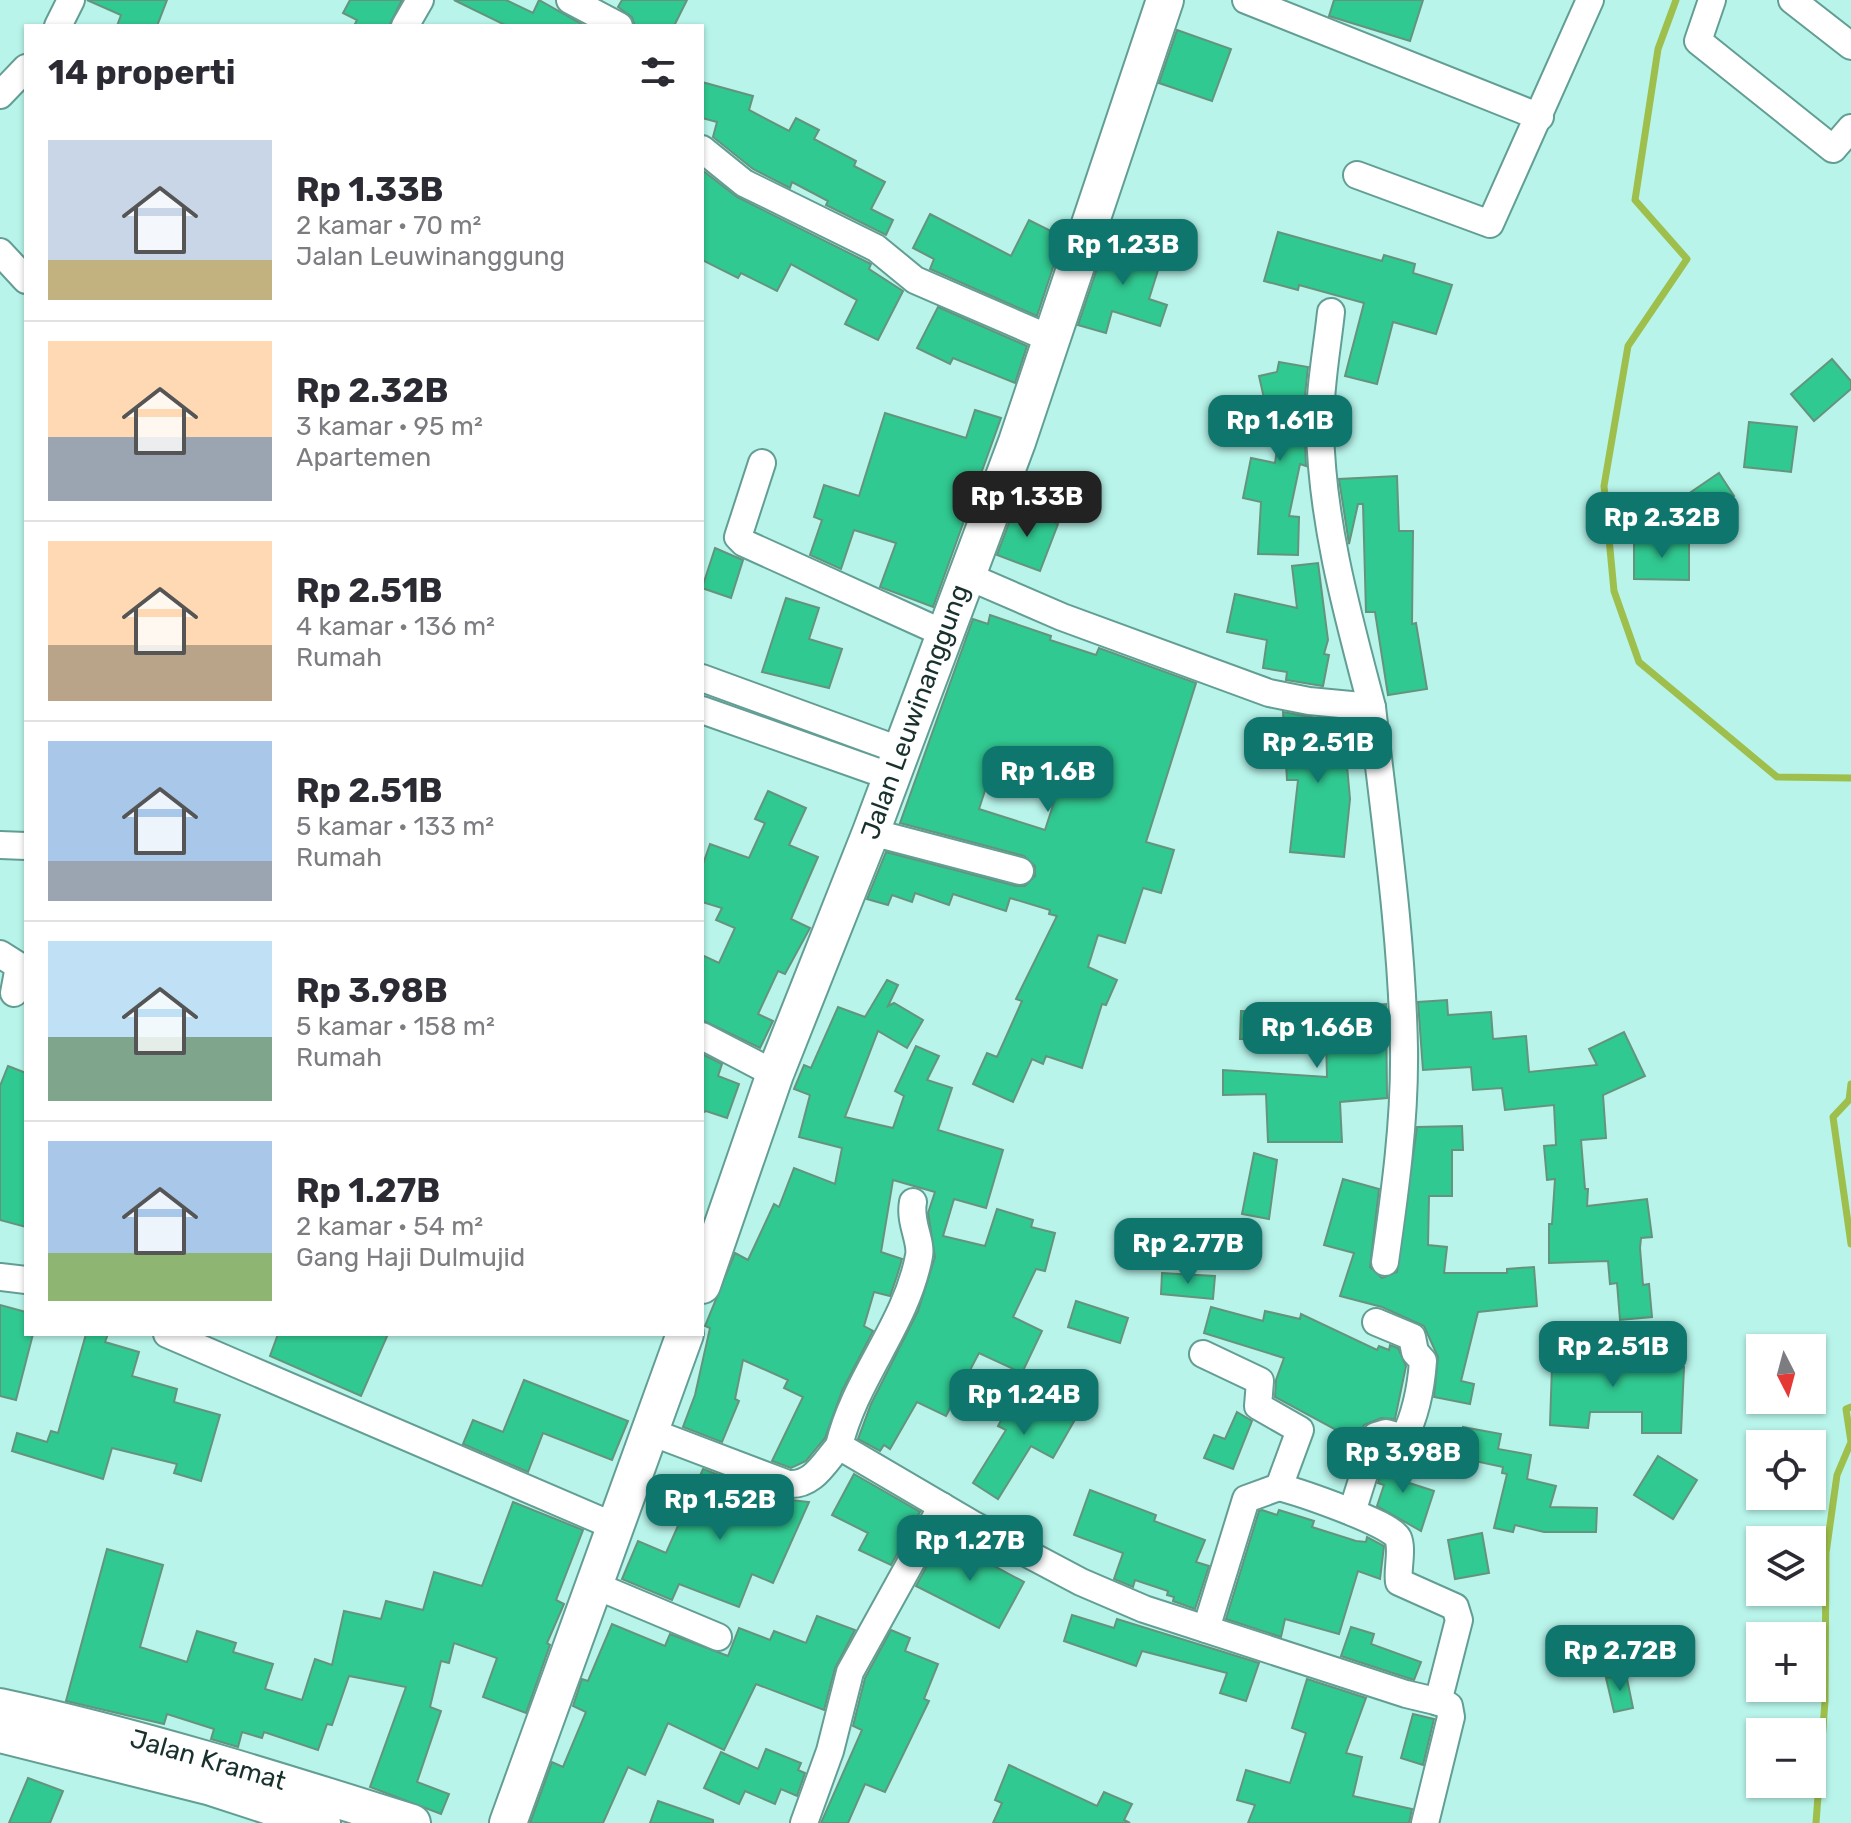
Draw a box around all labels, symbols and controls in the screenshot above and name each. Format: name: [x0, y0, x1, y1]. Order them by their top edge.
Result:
icon: filters: [636, 50, 680, 94]
text: 14 properti: [48, 52, 236, 93]
text: Rp 1.33B: [296, 169, 444, 210]
icon: home: [112, 172, 208, 268]
text: 2 kamar · 70 m²: [296, 210, 481, 241]
pin: Rp 1.23B: [1040, 219, 1206, 287]
text: Rp 1.23B: [1067, 229, 1179, 260]
text: Jalan Leuwinanggung: [296, 241, 565, 272]
text: Rp 2.32B: [296, 370, 448, 411]
icon: home: [112, 373, 208, 469]
pin: Rp 1.61B: [1197, 395, 1363, 463]
text: Rp 1.61B: [1226, 405, 1334, 436]
text: 3 kamar · 95 m²: [296, 411, 483, 442]
text: Apartemen: [296, 442, 431, 473]
pin: Rp 1.33B: [944, 471, 1110, 539]
text: Rp 1.33B: [971, 481, 1083, 512]
pin: Rp 2.32B: [1579, 492, 1745, 560]
text: Rp 2.32B: [1604, 502, 1720, 533]
text: Rp 2.51B: [296, 570, 443, 611]
icon: home: [112, 573, 208, 669]
street label: Jalan Leuwinanggung: [854, 580, 976, 844]
text: 4 kamar · 136 m²: [296, 611, 495, 642]
text: Rumah: [296, 642, 382, 673]
pin: Rp 2.51B: [1235, 717, 1401, 785]
text: Rp 2.51B: [1262, 727, 1374, 758]
pin: Rp 1.6B: [974, 746, 1122, 814]
text: Rp 1.6B: [1000, 756, 1096, 787]
text: Rp 2.51B: [296, 770, 443, 811]
icon: home: [112, 773, 208, 869]
text: 5 kamar · 133 m²: [296, 811, 494, 842]
text: Rumah: [296, 842, 382, 873]
text: Rp 3.98B: [296, 970, 448, 1011]
icon: home: [112, 973, 208, 1069]
pin: Rp 1.66B: [1234, 1002, 1400, 1070]
text: 5 kamar · 158 m²: [296, 1011, 495, 1042]
text: Rp 1.66B: [1261, 1012, 1373, 1043]
text: Rumah: [296, 1042, 382, 1073]
text: Rp 1.27B: [296, 1170, 440, 1211]
icon: home: [112, 1173, 208, 1269]
text: 2 kamar · 54 m²: [296, 1211, 483, 1242]
pin: Rp 2.77B: [1105, 1218, 1271, 1286]
text: Rp 2.77B: [1132, 1228, 1244, 1259]
text: Gang Haji Dulmujid: [296, 1242, 525, 1273]
pin: Rp 2.51B: [1530, 1321, 1696, 1389]
text: Rp 2.51B: [1557, 1331, 1669, 1362]
north arrow: [1746, 1334, 1826, 1414]
map controls: [1746, 1334, 1826, 1798]
pin: Rp 1.24B: [941, 1369, 1107, 1437]
text: Rp 1.24B: [967, 1379, 1081, 1410]
pin: Rp 3.98B: [1320, 1427, 1486, 1495]
button: locate: [1746, 1430, 1826, 1510]
text: Rp 3.98B: [1345, 1437, 1461, 1468]
pin: Rp 1.52B: [637, 1474, 803, 1542]
text: Rp 1.52B: [664, 1484, 776, 1515]
pin: Rp 1.27B: [887, 1515, 1053, 1583]
text: Rp 1.27B: [915, 1525, 1025, 1556]
button: layers: [1746, 1526, 1826, 1606]
button: +: [1746, 1622, 1826, 1702]
pin: Rp 2.72B: [1537, 1625, 1703, 1693]
text: Rp 2.72B: [1563, 1635, 1677, 1666]
button: −: [1746, 1718, 1826, 1798]
street label: Jalan Kramat: [126, 1723, 290, 1797]

